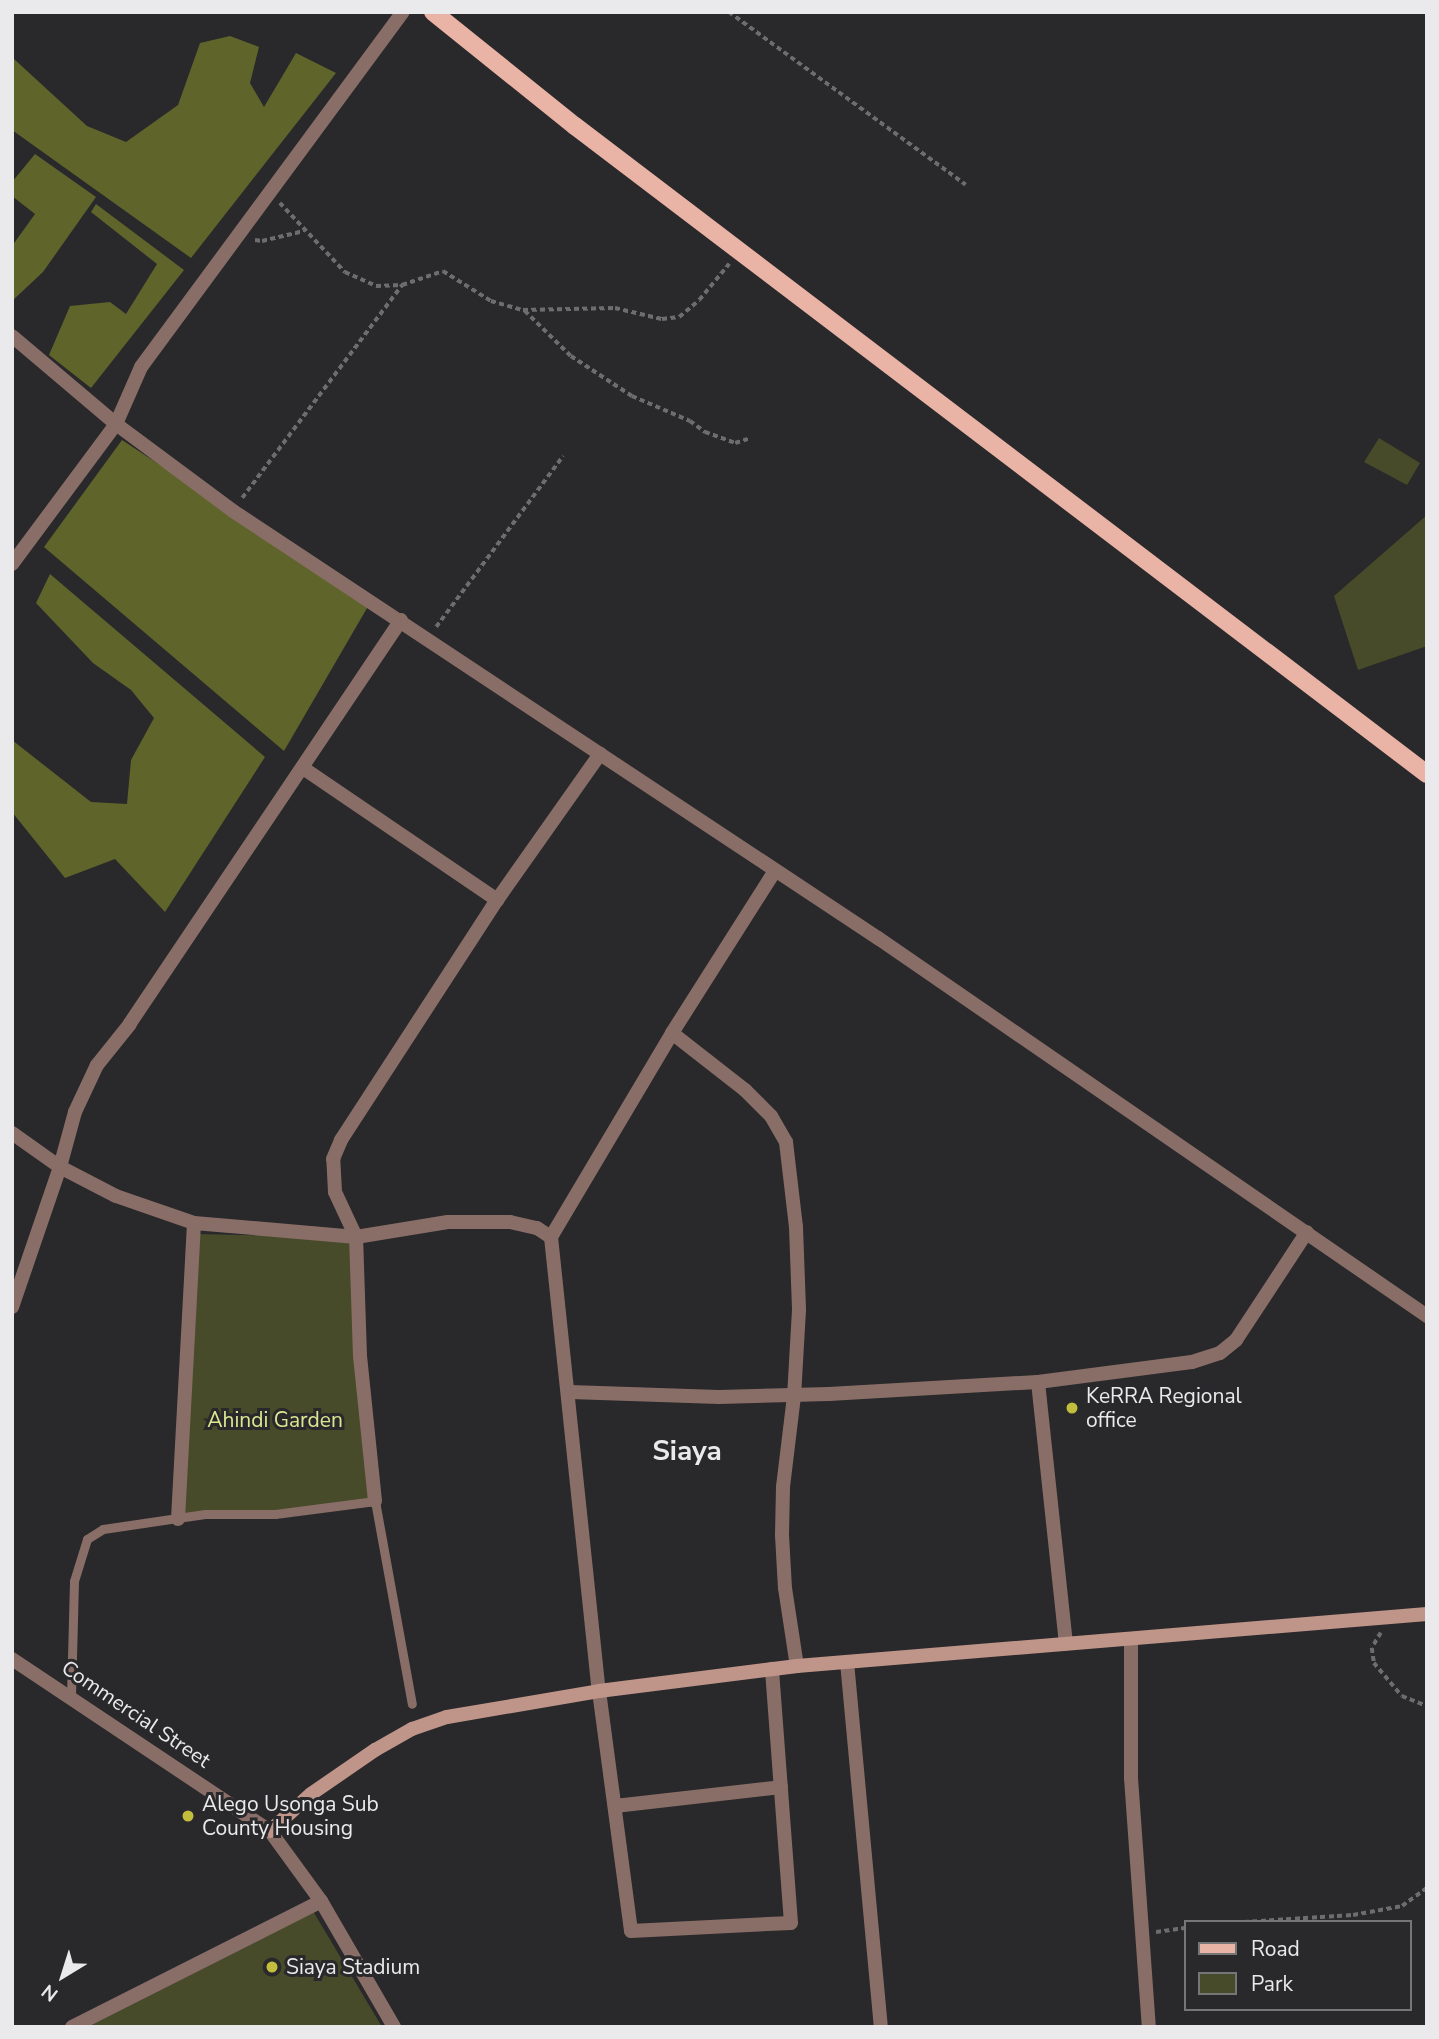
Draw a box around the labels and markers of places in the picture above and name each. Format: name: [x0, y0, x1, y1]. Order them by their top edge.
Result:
place label: KeRRA Regional office: [1086, 1383, 1242, 1433]
marker: KeRRA Regional office: [1064, 1400, 1080, 1416]
place label: Alego Usonga Sub County Housing: [202, 1791, 379, 1841]
marker: Alego Usonga Sub County Housing: [180, 1808, 196, 1824]
place label: Siaya Stadium: [286, 1954, 420, 1980]
marker: Siaya Stadium: [264, 1959, 280, 1975]

